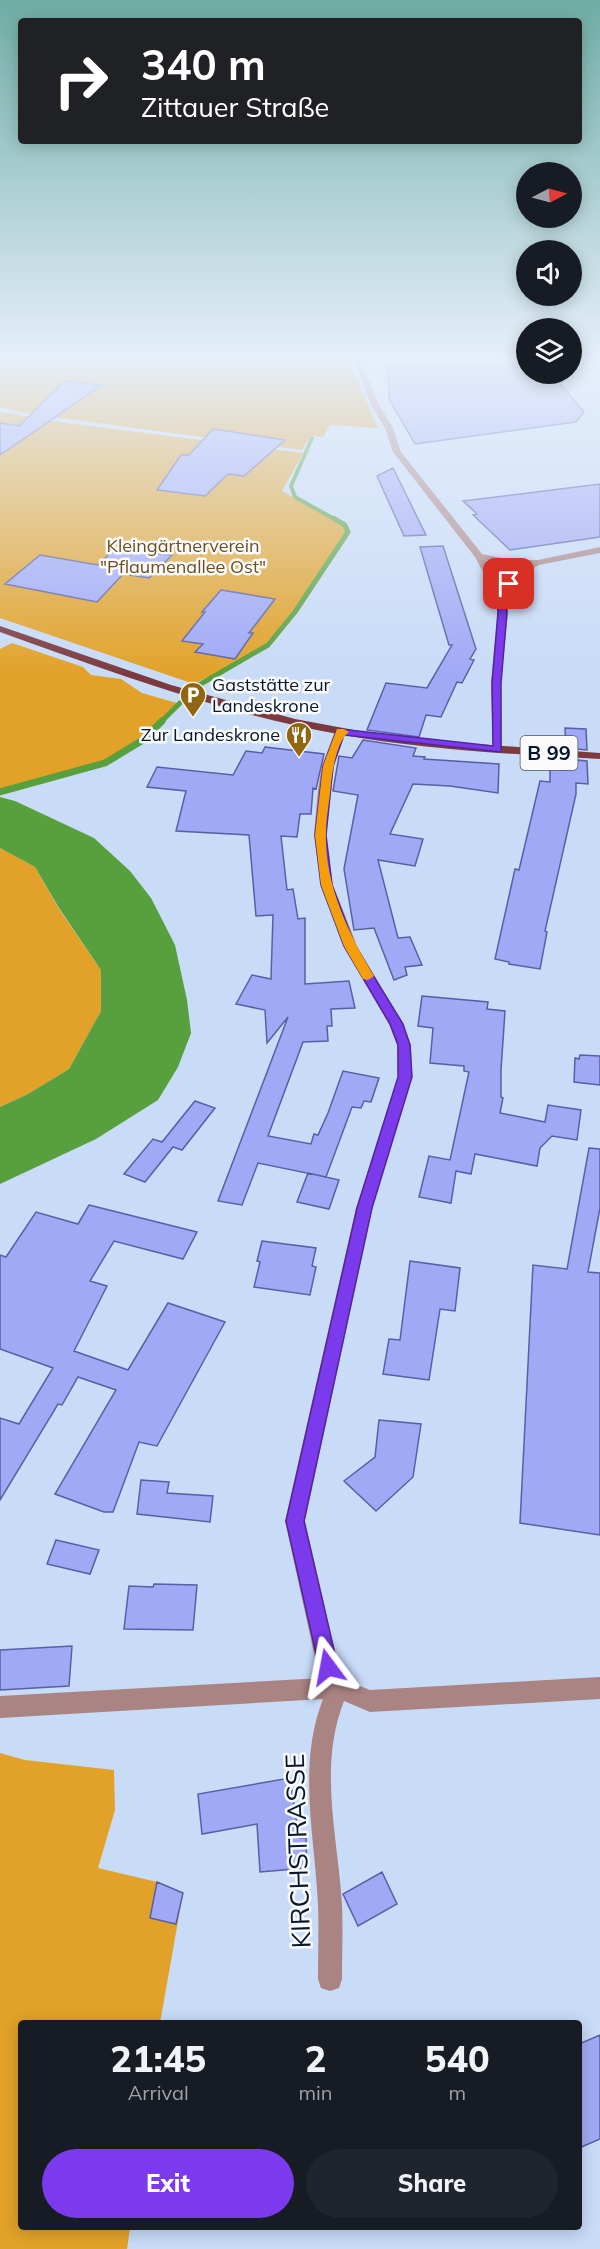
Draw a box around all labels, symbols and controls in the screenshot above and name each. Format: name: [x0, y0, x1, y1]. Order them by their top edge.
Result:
text: 340 m: [141, 38, 266, 91]
icon: right: [42, 42, 120, 120]
text: Zittauer Straße: [141, 90, 329, 124]
north arrow: [516, 162, 582, 228]
map controls: [516, 162, 582, 384]
button: sound: [516, 240, 582, 306]
button: layers: [516, 318, 582, 384]
park label: Kleingärtnerverein "Pflaumenallee Ost": [100, 534, 266, 578]
pin: [483, 558, 534, 609]
icon: arrive: [492, 567, 525, 600]
place label: Gaststätte zur Landeskrone: [212, 673, 331, 717]
parking icon: Gaststätte zur Landeskrone: [178, 680, 208, 718]
restaurant icon: Zur Landeskrone: [284, 720, 314, 758]
place label: Zur Landeskrone: [141, 723, 280, 746]
road number: B 99: [520, 736, 578, 770]
position arrow: [296, 1635, 360, 1699]
street label: KIRCHSTRASSE: [278, 1753, 317, 1949]
text: 21:45: [110, 2036, 206, 2081]
text: 2: [305, 2036, 326, 2081]
text: 540: [425, 2036, 490, 2081]
text: Arrival: [128, 2080, 189, 2105]
text: min: [298, 2080, 333, 2105]
text: m: [448, 2080, 466, 2105]
button: Exit: [42, 2149, 294, 2218]
button: Share: [306, 2149, 558, 2218]

